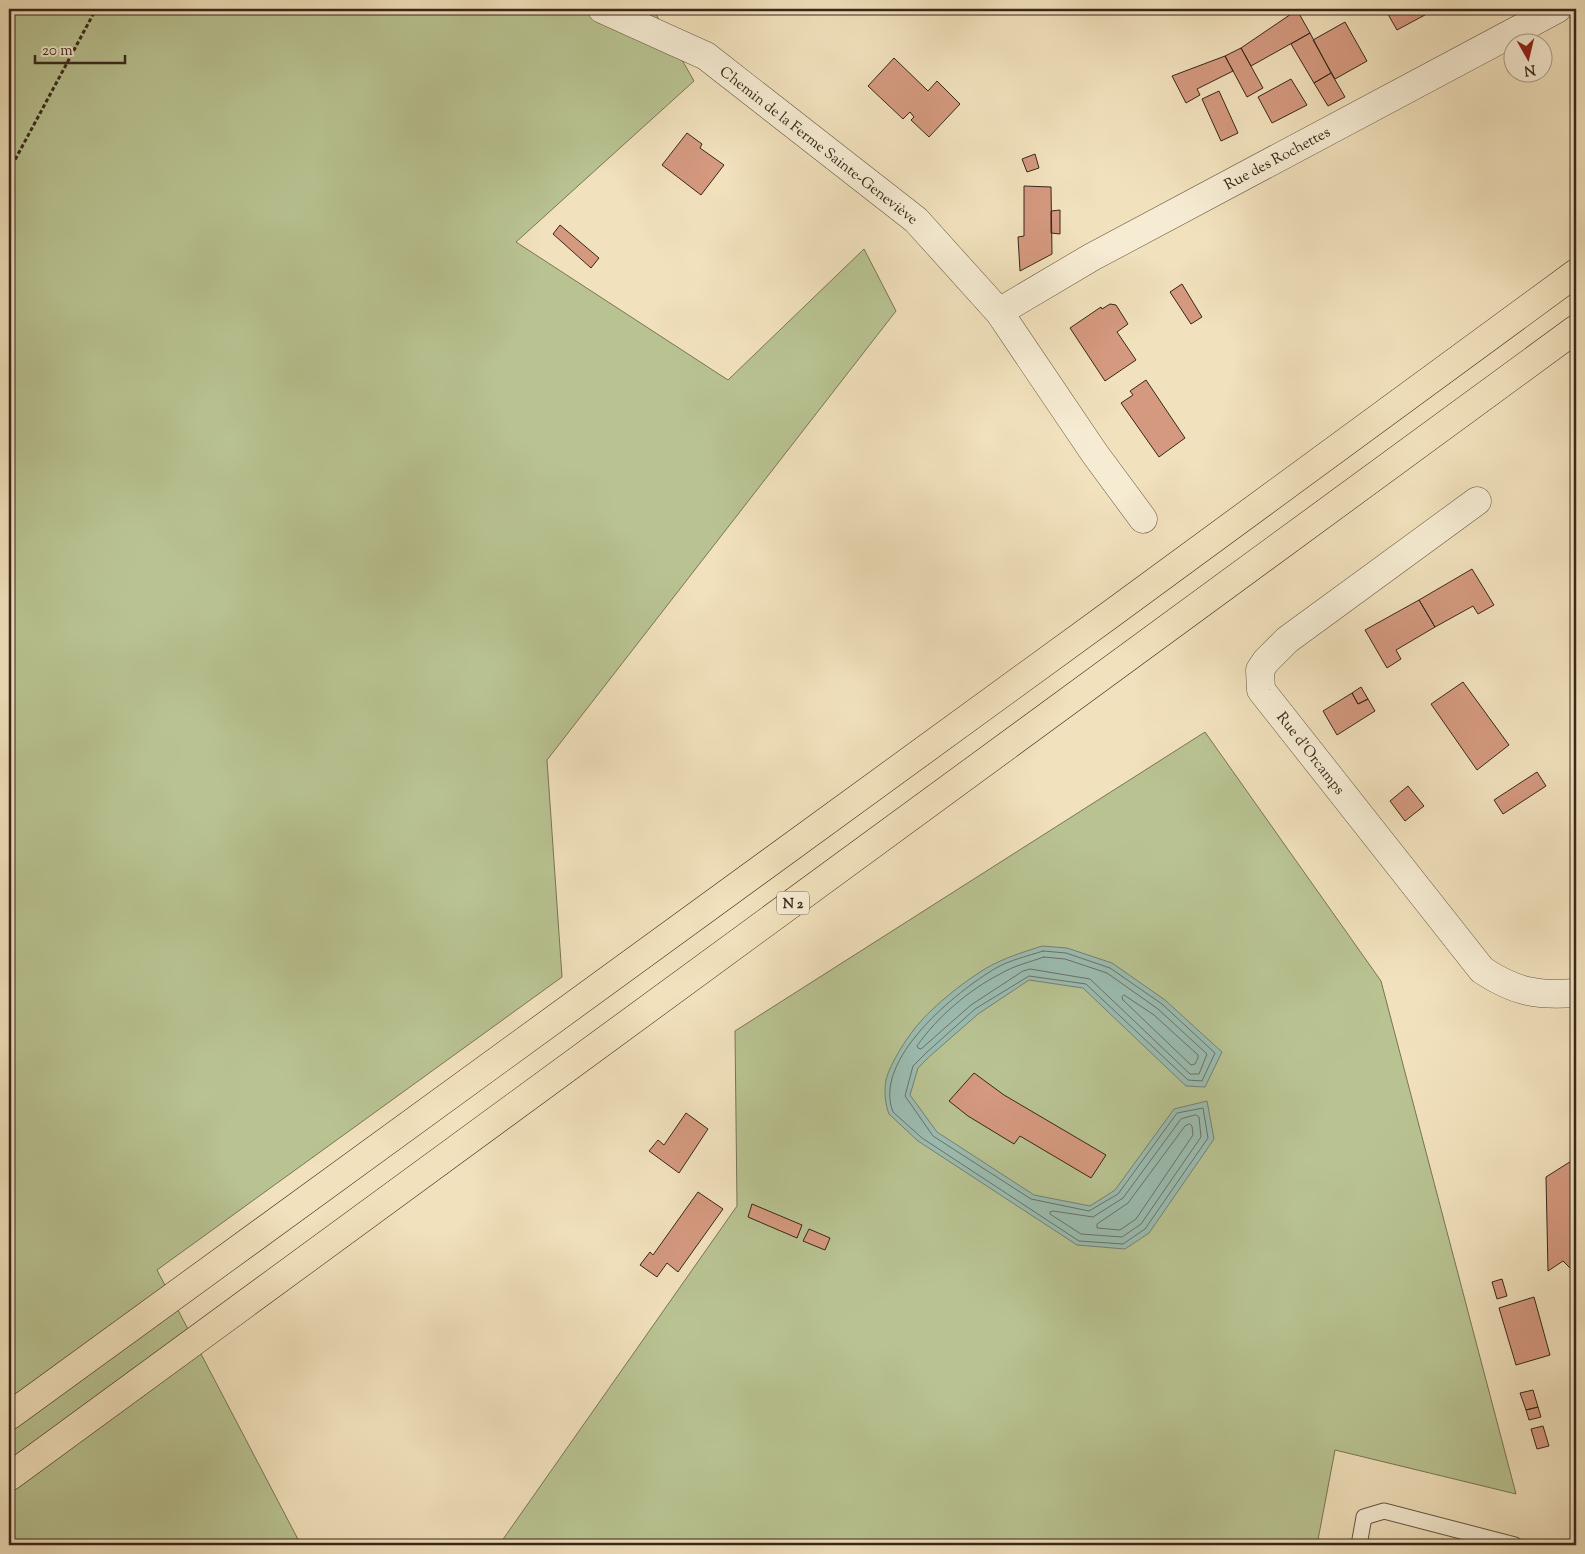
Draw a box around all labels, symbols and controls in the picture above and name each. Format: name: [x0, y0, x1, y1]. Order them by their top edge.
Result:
scale bar: [35, 32, 125, 64]
north arrow: [1502, 32, 1552, 82]
text: 20 m: [42, 41, 73, 62]
text: N: [1523, 58, 1536, 80]
street label: Chemin de la Ferme Sainte-Geneviève: [715, 62, 922, 230]
street label: Rue des Rochettes: [1221, 122, 1335, 196]
street label: Rue d'Orcamps: [1271, 708, 1349, 800]
road number: N 2: [777, 891, 809, 914]

